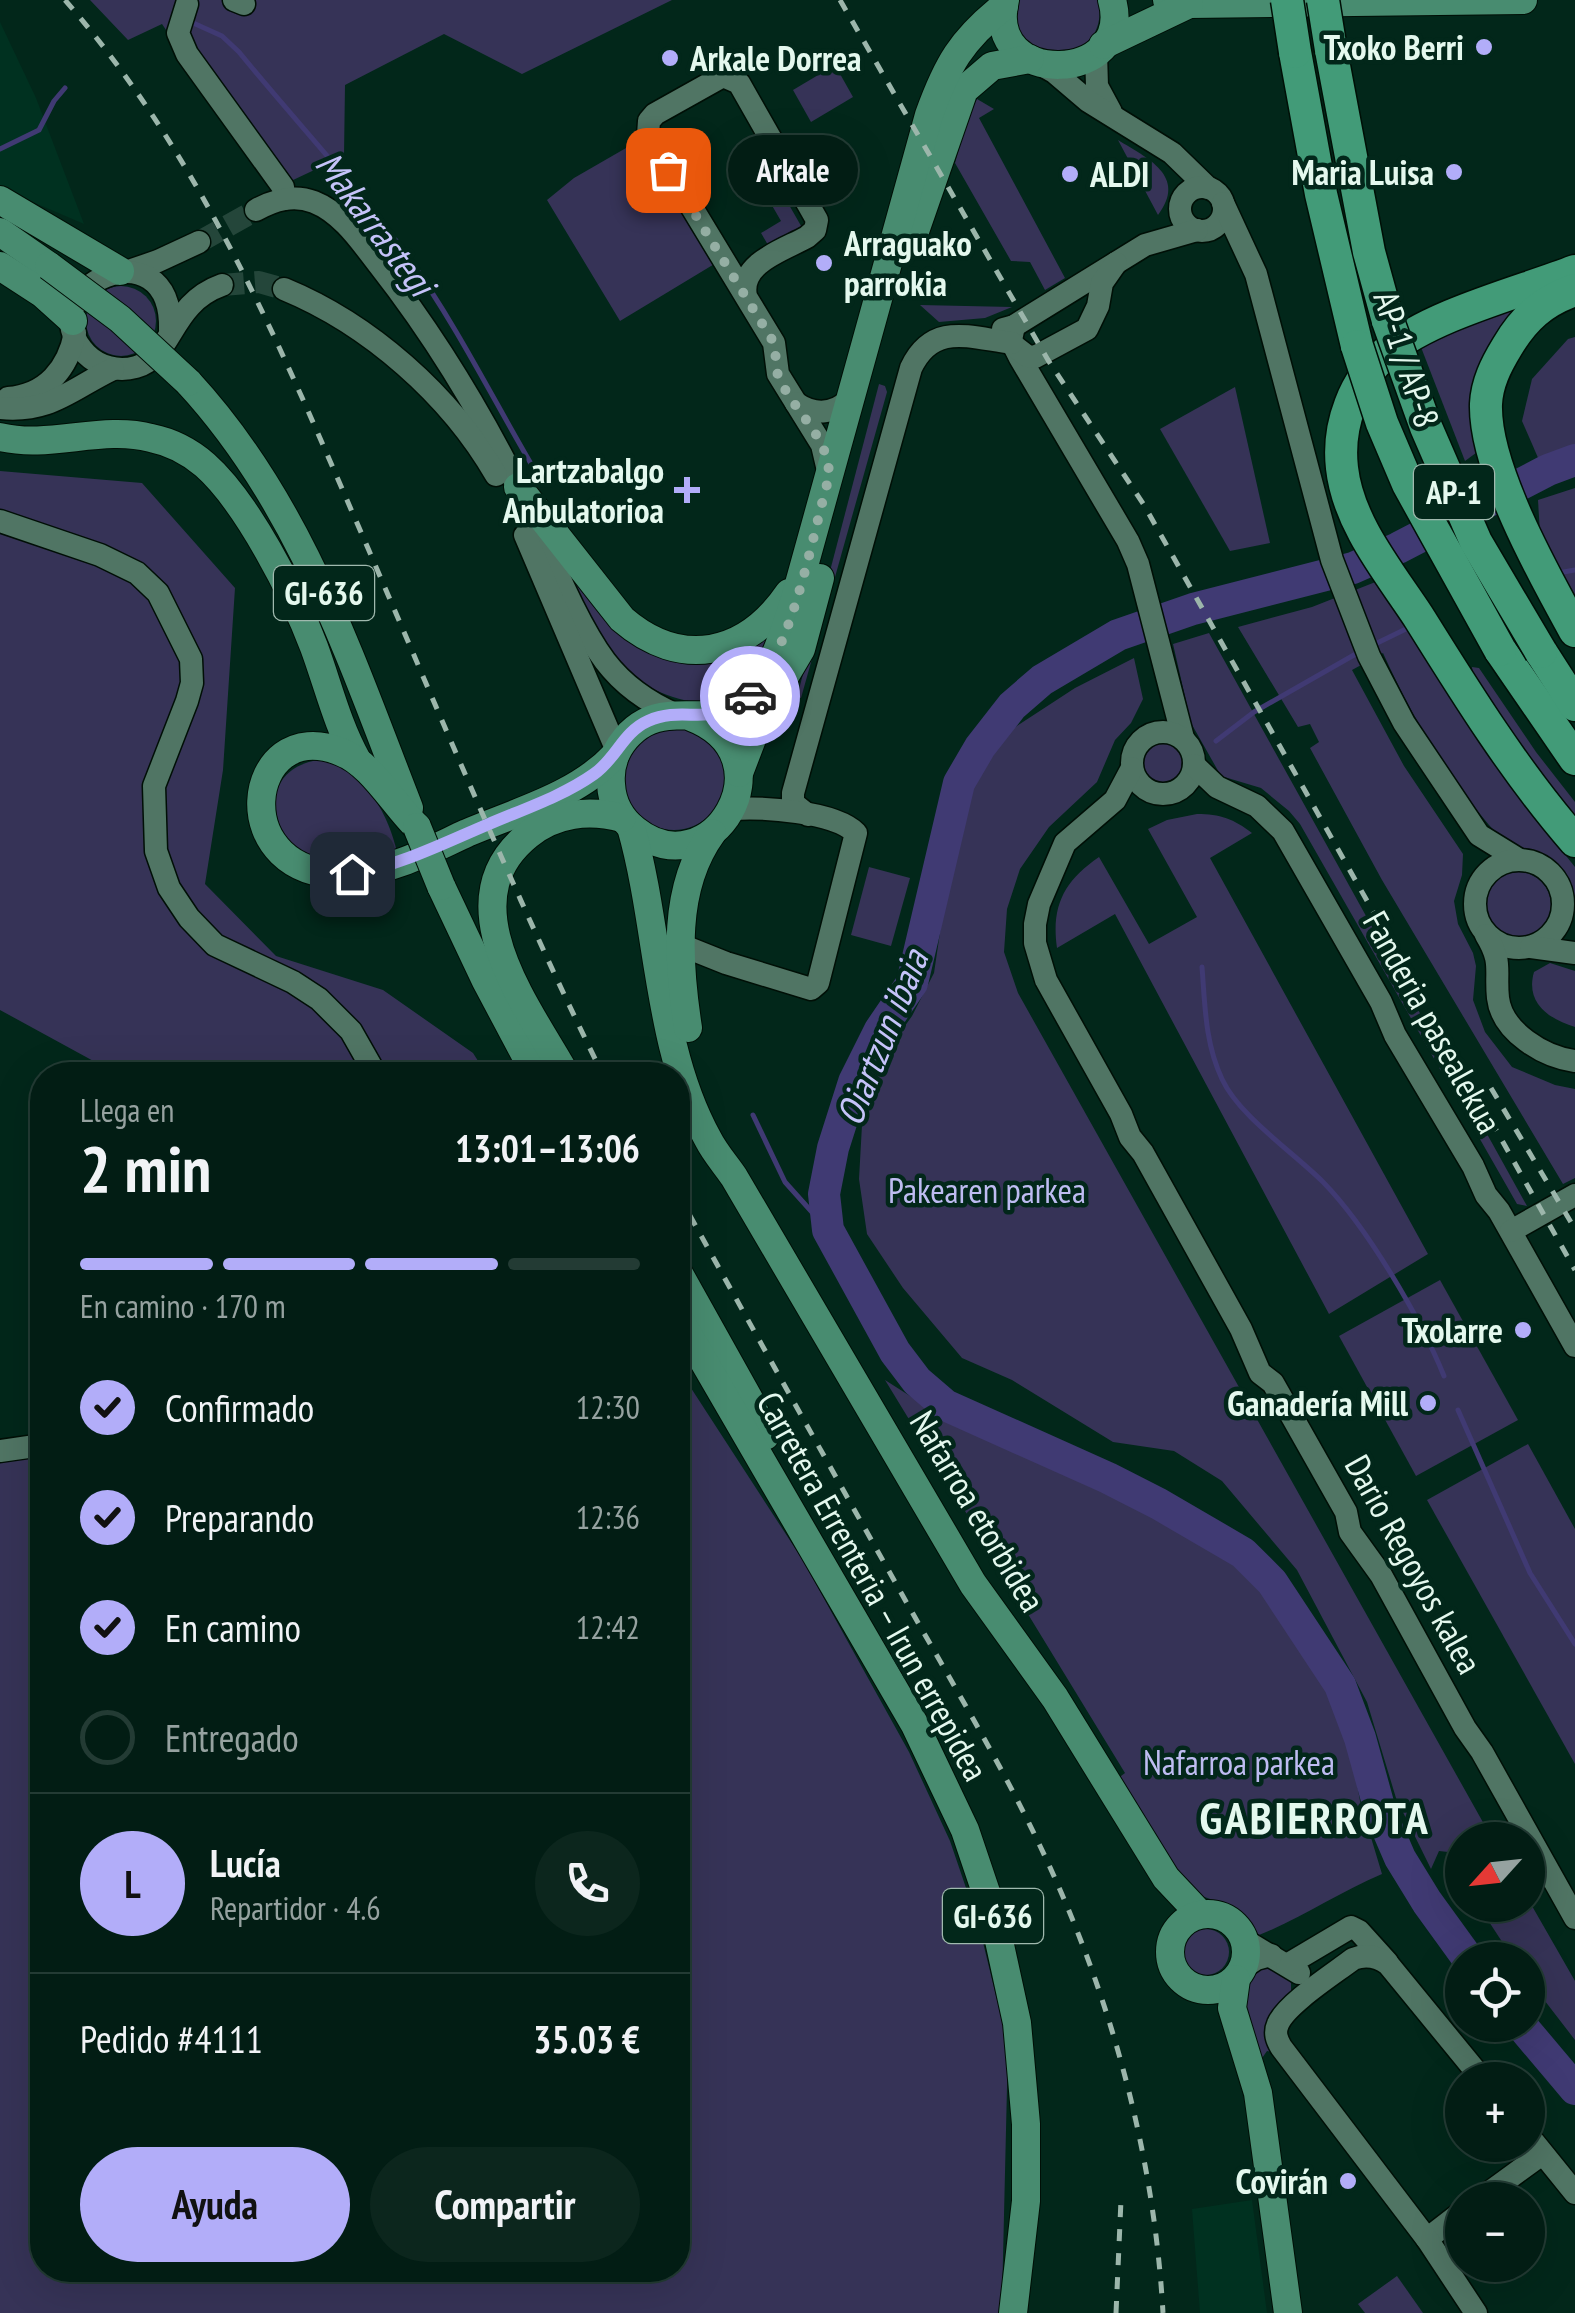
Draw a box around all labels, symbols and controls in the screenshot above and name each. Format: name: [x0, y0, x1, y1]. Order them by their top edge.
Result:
place label: Txoko Berri: [1324, 24, 1464, 70]
place label: Arkale Dorrea: [689, 35, 862, 81]
marker: Txoko Berri: [1473, 36, 1495, 58]
marker: Arkale Dorrea: [659, 47, 681, 69]
pin: [626, 128, 711, 213]
callout: Arkale: [728, 135, 858, 205]
water label: Makarrastegi: [306, 141, 449, 309]
icon: bag: [641, 143, 696, 198]
text: Arkale: [756, 149, 830, 191]
place label: Maria Luisa: [1292, 149, 1434, 195]
place label: ALDI: [1089, 151, 1149, 197]
marker: Maria Luisa: [1443, 161, 1465, 183]
marker: ALDI: [1059, 163, 1081, 185]
place label: Arraguako parrokia: [843, 220, 972, 306]
marker: Arraguako parrokia: [813, 252, 835, 274]
street label: AP-1 / AP-8: [1363, 285, 1451, 433]
place label: Lartzabalgo Anbulatorioa: [502, 447, 664, 533]
road number: AP-1: [1414, 465, 1494, 519]
marker: Lartzabalgo Anbulatorioa: [674, 477, 700, 503]
road number: GI-636: [274, 566, 374, 620]
courier: [700, 646, 800, 746]
icon: car: [723, 669, 778, 724]
pin: [310, 832, 395, 917]
icon: home: [325, 847, 380, 902]
street label: Fanderia pasealekua: [1353, 903, 1513, 1141]
water label: Oiartzun ibaia: [824, 941, 939, 1132]
text: Llega en: [80, 1089, 174, 1131]
text: 13:01–13:06: [455, 1123, 640, 1172]
text: 2 min: [80, 1126, 211, 1210]
park label: Pakearen parkea: [888, 1167, 1086, 1213]
text: En camino · 170 m: [80, 1285, 286, 1327]
place label: Txolarre: [1401, 1307, 1503, 1353]
marker: Txolarre: [1512, 1319, 1534, 1341]
icon: check: [80, 1380, 135, 1435]
place label: Ganadería Mill: [1227, 1380, 1408, 1426]
text: Confirmado: [165, 1383, 314, 1432]
street label: Carretera Errenteria – Irun errepidea: [747, 1383, 999, 1789]
text: 12:30: [576, 1386, 640, 1428]
marker: Ganadería Mill: [1417, 1392, 1439, 1414]
street label: Nafarroa etorbidea: [900, 1402, 1056, 1620]
street label: Dario Regoyos kalea: [1335, 1446, 1493, 1682]
icon: check: [80, 1490, 135, 1545]
text: Preparando: [165, 1493, 314, 1542]
text: 12:36: [576, 1496, 640, 1538]
icon: check: [80, 1600, 135, 1655]
text: En camino: [165, 1603, 301, 1652]
text: 12:42: [576, 1606, 640, 1648]
text: Entregado: [165, 1713, 299, 1762]
park label: Nafarroa parkea: [1143, 1739, 1335, 1785]
district label: GABIERROTA: [1200, 1788, 1430, 1846]
north arrow: [1445, 1822, 1545, 1922]
map controls: [1445, 1822, 1545, 2282]
button: phone: [535, 1831, 640, 1936]
text: Lucía: [210, 1838, 281, 1887]
text: L: [124, 1859, 141, 1908]
text: Repartidor · 4.6: [210, 1887, 381, 1929]
road number: GI-636: [943, 1889, 1043, 1943]
button: locate: [1445, 1942, 1545, 2042]
text: Pedido #4111: [80, 2014, 263, 2063]
text: 35.03 €: [533, 2014, 640, 2063]
button: +: [1445, 2062, 1545, 2162]
button: Ayuda: [80, 2147, 350, 2262]
button: Compartir: [370, 2147, 640, 2262]
place label: Covirán: [1236, 2158, 1328, 2204]
marker: Covirán: [1337, 2170, 1359, 2192]
button: −: [1445, 2182, 1545, 2282]

